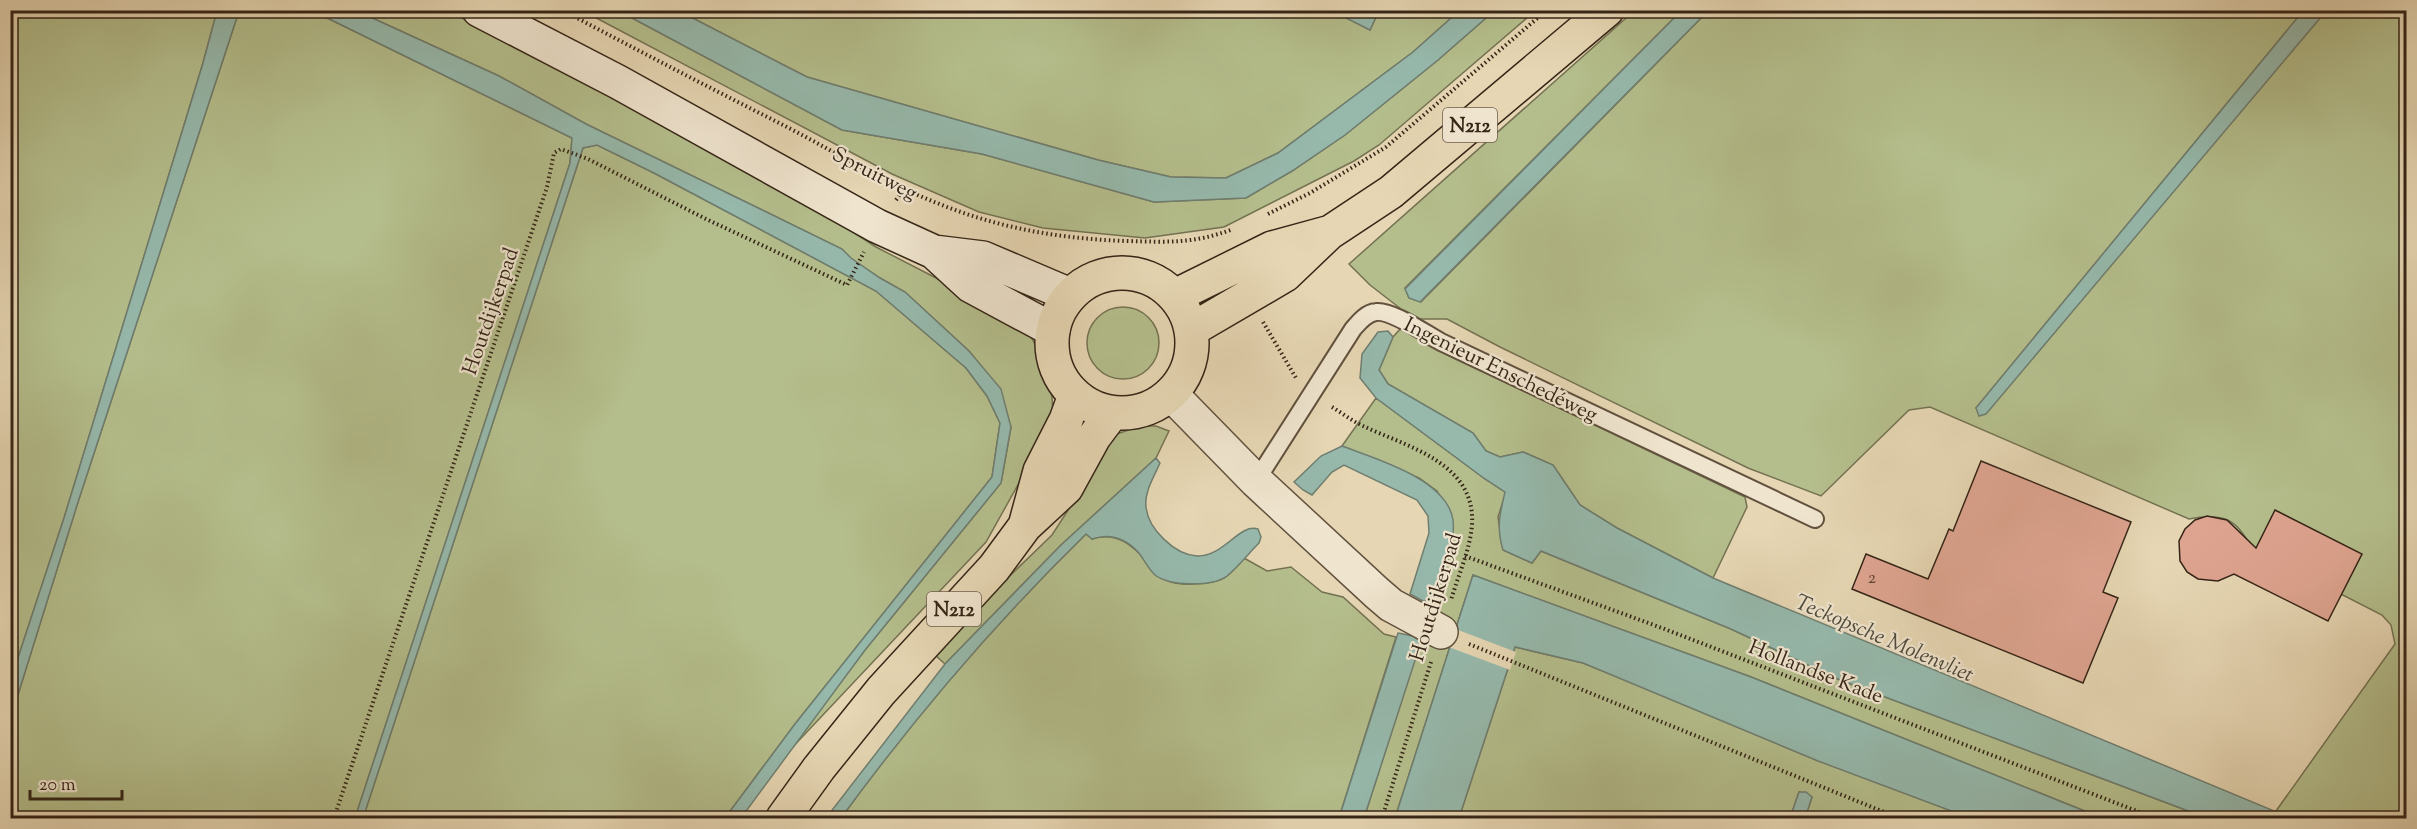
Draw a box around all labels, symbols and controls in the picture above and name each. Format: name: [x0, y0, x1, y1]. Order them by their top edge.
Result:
road number: N212: [1443, 108, 1497, 142]
street label: Spruitweg: [826, 140, 922, 209]
street label: Houtdijkerpad: [456, 244, 528, 379]
street label: Ingenieur Enschedéweg: [1398, 311, 1602, 431]
street label: Houtdijkerpad: [1403, 530, 1471, 665]
house number: 2: [1868, 566, 1877, 592]
water label: Teckopsche Molenvliet: [1789, 588, 1979, 692]
road number: N212: [927, 592, 981, 626]
street label: Hollandse Kade: [1744, 633, 1887, 712]
scale bar: [30, 763, 122, 801]
text: 20 m: [39, 773, 76, 799]

